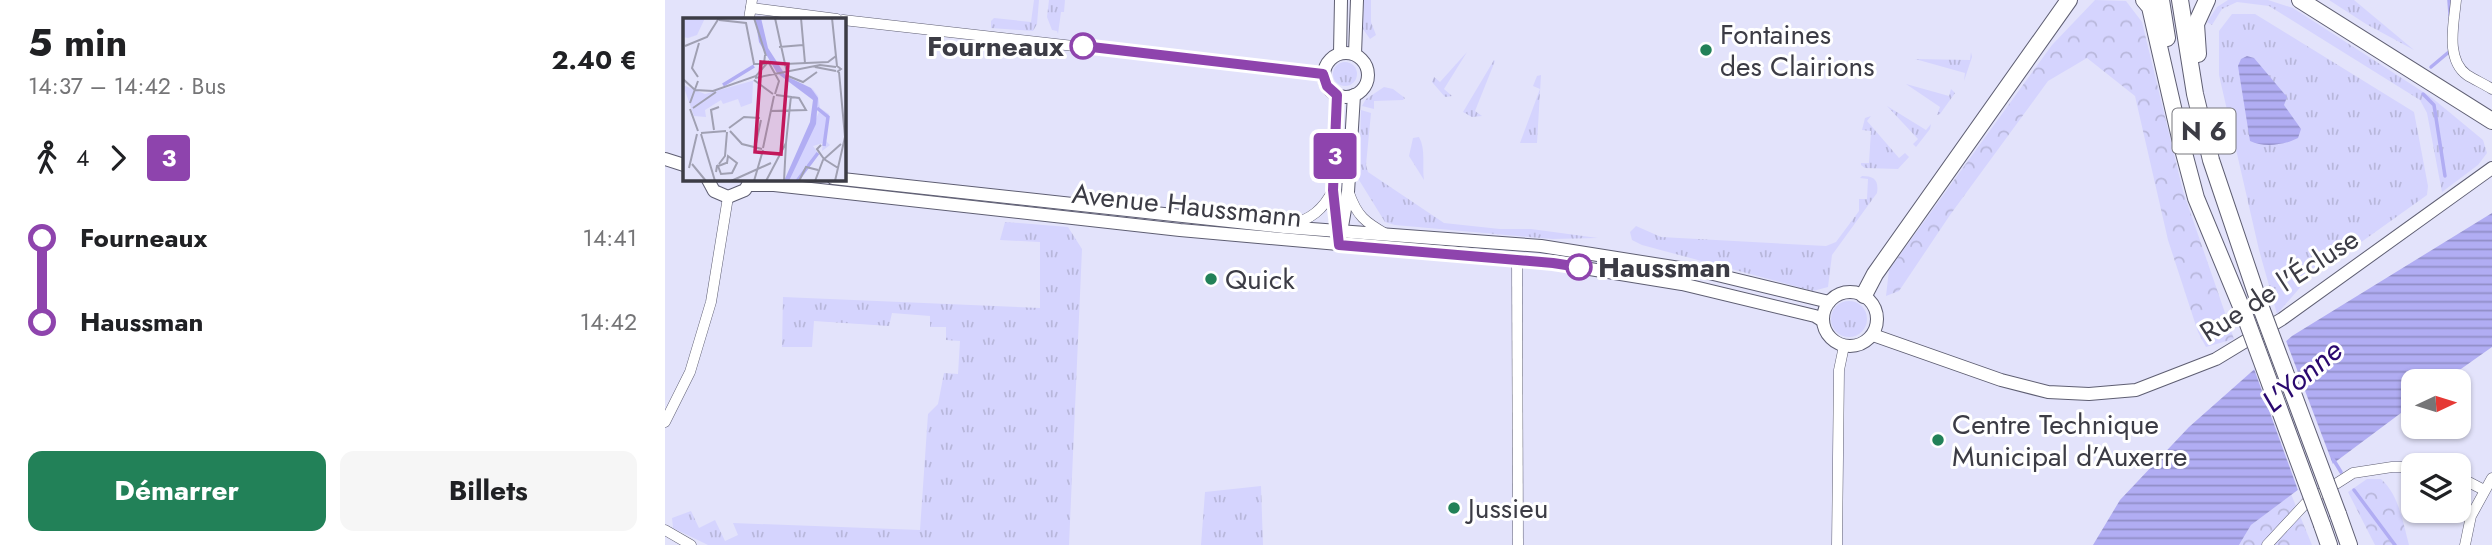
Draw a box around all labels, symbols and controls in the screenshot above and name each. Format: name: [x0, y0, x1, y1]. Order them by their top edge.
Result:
place label: Fontaines des Clairions: [1720, 14, 1875, 87]
text: 5 min: [28, 15, 127, 70]
inset map: [683, 18, 845, 180]
place label: Fourneaux: [927, 26, 1064, 67]
marker: Fourneaux: [1070, 33, 1096, 59]
text: 2.40 €: [551, 41, 637, 79]
marker: Fontaines des Clairions: [1698, 42, 1714, 58]
text: 14:37 – 14:42 · Bus: [28, 69, 226, 103]
road number: N 6: [2173, 108, 2235, 154]
line badge: 3: [1312, 133, 1358, 179]
text: 3: [1328, 138, 1342, 173]
icon: walk: [28, 139, 66, 177]
icon: forward: [99, 139, 137, 177]
text: 3: [161, 140, 176, 175]
text: 4: [76, 141, 89, 175]
street label: Avenue Haussmann: [1070, 173, 1304, 238]
text: Fourneaux: [80, 219, 207, 257]
street label: Rue de l'Écluse: [2192, 219, 2367, 352]
text: 14:41: [583, 221, 637, 255]
place label: Haussman: [1598, 247, 1731, 288]
marker: Haussman: [1566, 254, 1592, 280]
place label: Quick: [1225, 259, 1295, 300]
marker: Quick: [1203, 271, 1219, 287]
text: Haussman: [80, 303, 203, 341]
text: 14:42: [580, 305, 637, 339]
water label: L'Yonne: [2252, 329, 2351, 422]
north arrow: [2401, 369, 2471, 439]
map controls: [2401, 369, 2471, 523]
place label: Centre Technique Municipal d’Auxerre: [1952, 404, 2187, 477]
marker: Centre Technique Municipal d’Auxerre: [1930, 432, 1946, 448]
button: Démarrer: [28, 451, 326, 531]
button: Billets: [340, 451, 637, 531]
button: layers: [2401, 453, 2471, 523]
place label: Jussieu: [1464, 488, 1548, 529]
marker: Jussieu: [1446, 500, 1462, 516]

